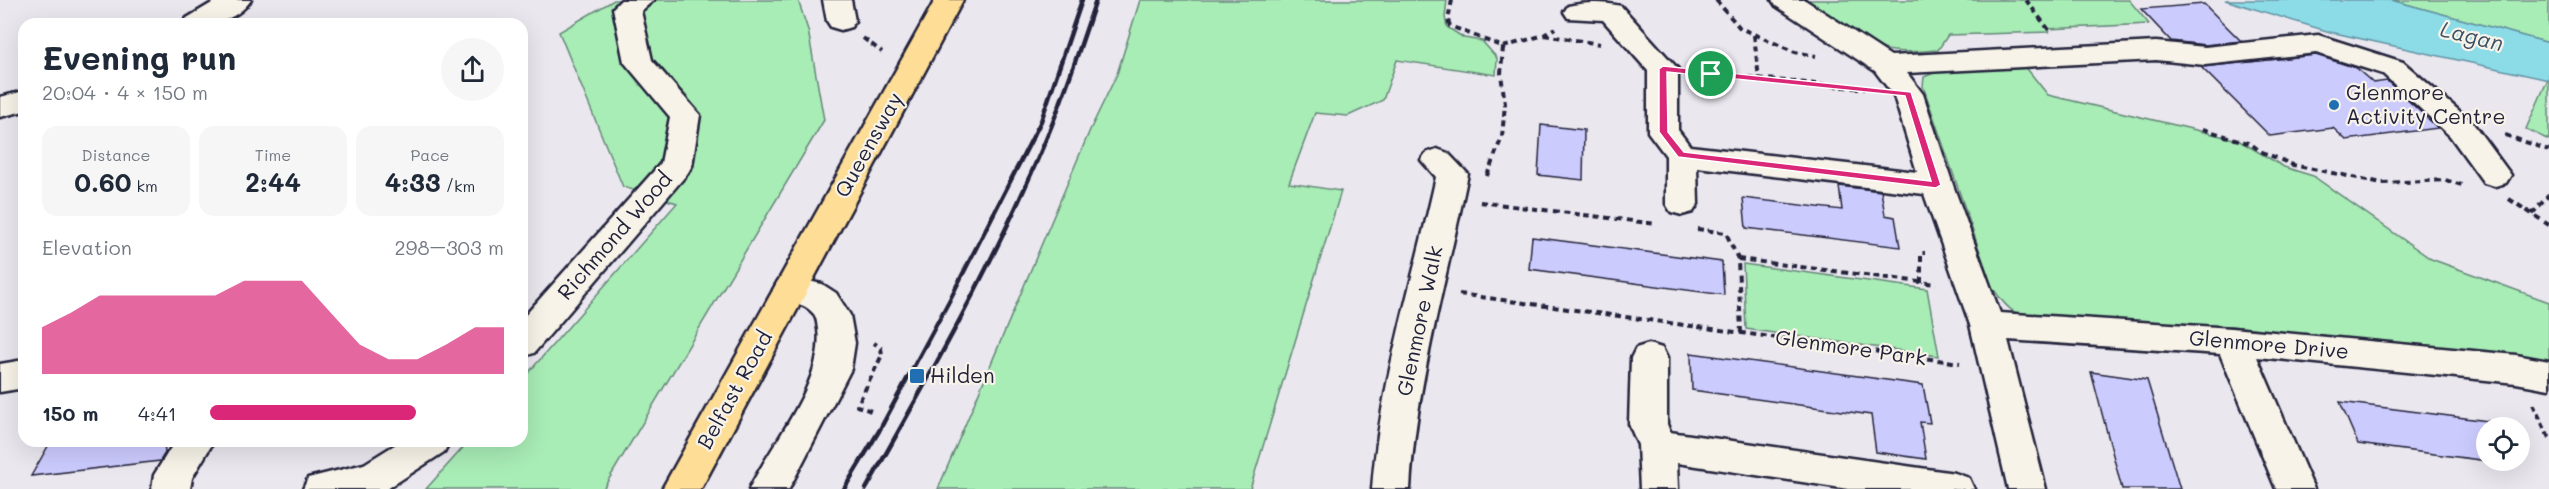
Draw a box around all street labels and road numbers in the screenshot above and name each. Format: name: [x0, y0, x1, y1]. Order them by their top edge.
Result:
street label: Queensway: [828, 87, 908, 202]
street label: Richmond Wood: [551, 165, 677, 305]
street label: Glenmore Walk: [1389, 243, 1448, 398]
street label: Glenmore Park: [1774, 323, 1929, 370]
street label: Glenmore Drive: [2188, 323, 2350, 364]
street label: Belfast Road: [690, 325, 777, 453]

